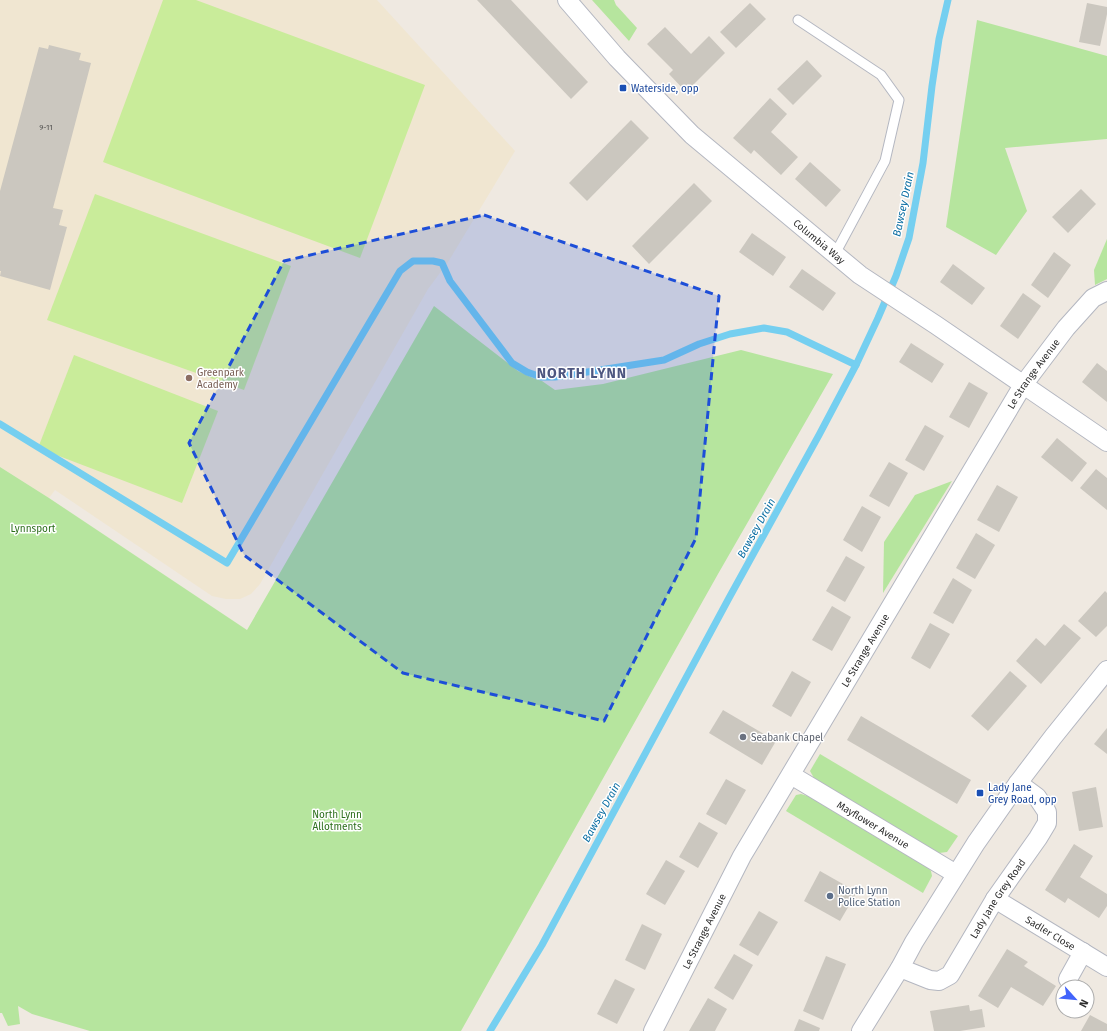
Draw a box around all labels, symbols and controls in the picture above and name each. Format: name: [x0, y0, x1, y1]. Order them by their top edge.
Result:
marker: Waterside, opp: [618, 83, 628, 93]
place label: Waterside, opp: [631, 83, 699, 95]
house number: 9-11: [39, 123, 53, 132]
water label: Bawsey Drain: [890, 170, 917, 238]
street label: Columbia Way: [791, 217, 847, 267]
street label: Le Strange Avenue: [1005, 337, 1063, 411]
district label: NORTH LYNN: [537, 365, 627, 382]
place label: Greenpark Academy: [197, 367, 245, 391]
marker: Greenpark Academy: [184, 373, 194, 383]
water label: Bawsey Drain: [735, 496, 778, 560]
park label: Lynnsport: [11, 523, 56, 535]
street label: Le Strange Avenue: [839, 612, 892, 689]
marker: Seabank Chapel: [738, 732, 748, 742]
place label: Seabank Chapel: [751, 732, 823, 744]
water label: Bawsey Drain: [580, 780, 623, 844]
place label: Lady Jane Grey Road, opp: [988, 782, 1057, 806]
marker: Lady Jane Grey Road, opp: [975, 788, 985, 798]
street label: Mayflower Avenue: [835, 799, 911, 852]
park label: North Lynn Allotments: [312, 809, 362, 833]
street label: Lady Jane Grey Road: [968, 857, 1028, 941]
place label: North Lynn Police Station: [838, 885, 900, 909]
marker: North Lynn Police Station: [825, 891, 835, 901]
street label: Le Strange Avenue: [680, 892, 729, 971]
street label: Sadler Close: [1023, 914, 1077, 953]
north arrow: [1055, 979, 1095, 1019]
text: N: [1076, 997, 1091, 1010]

